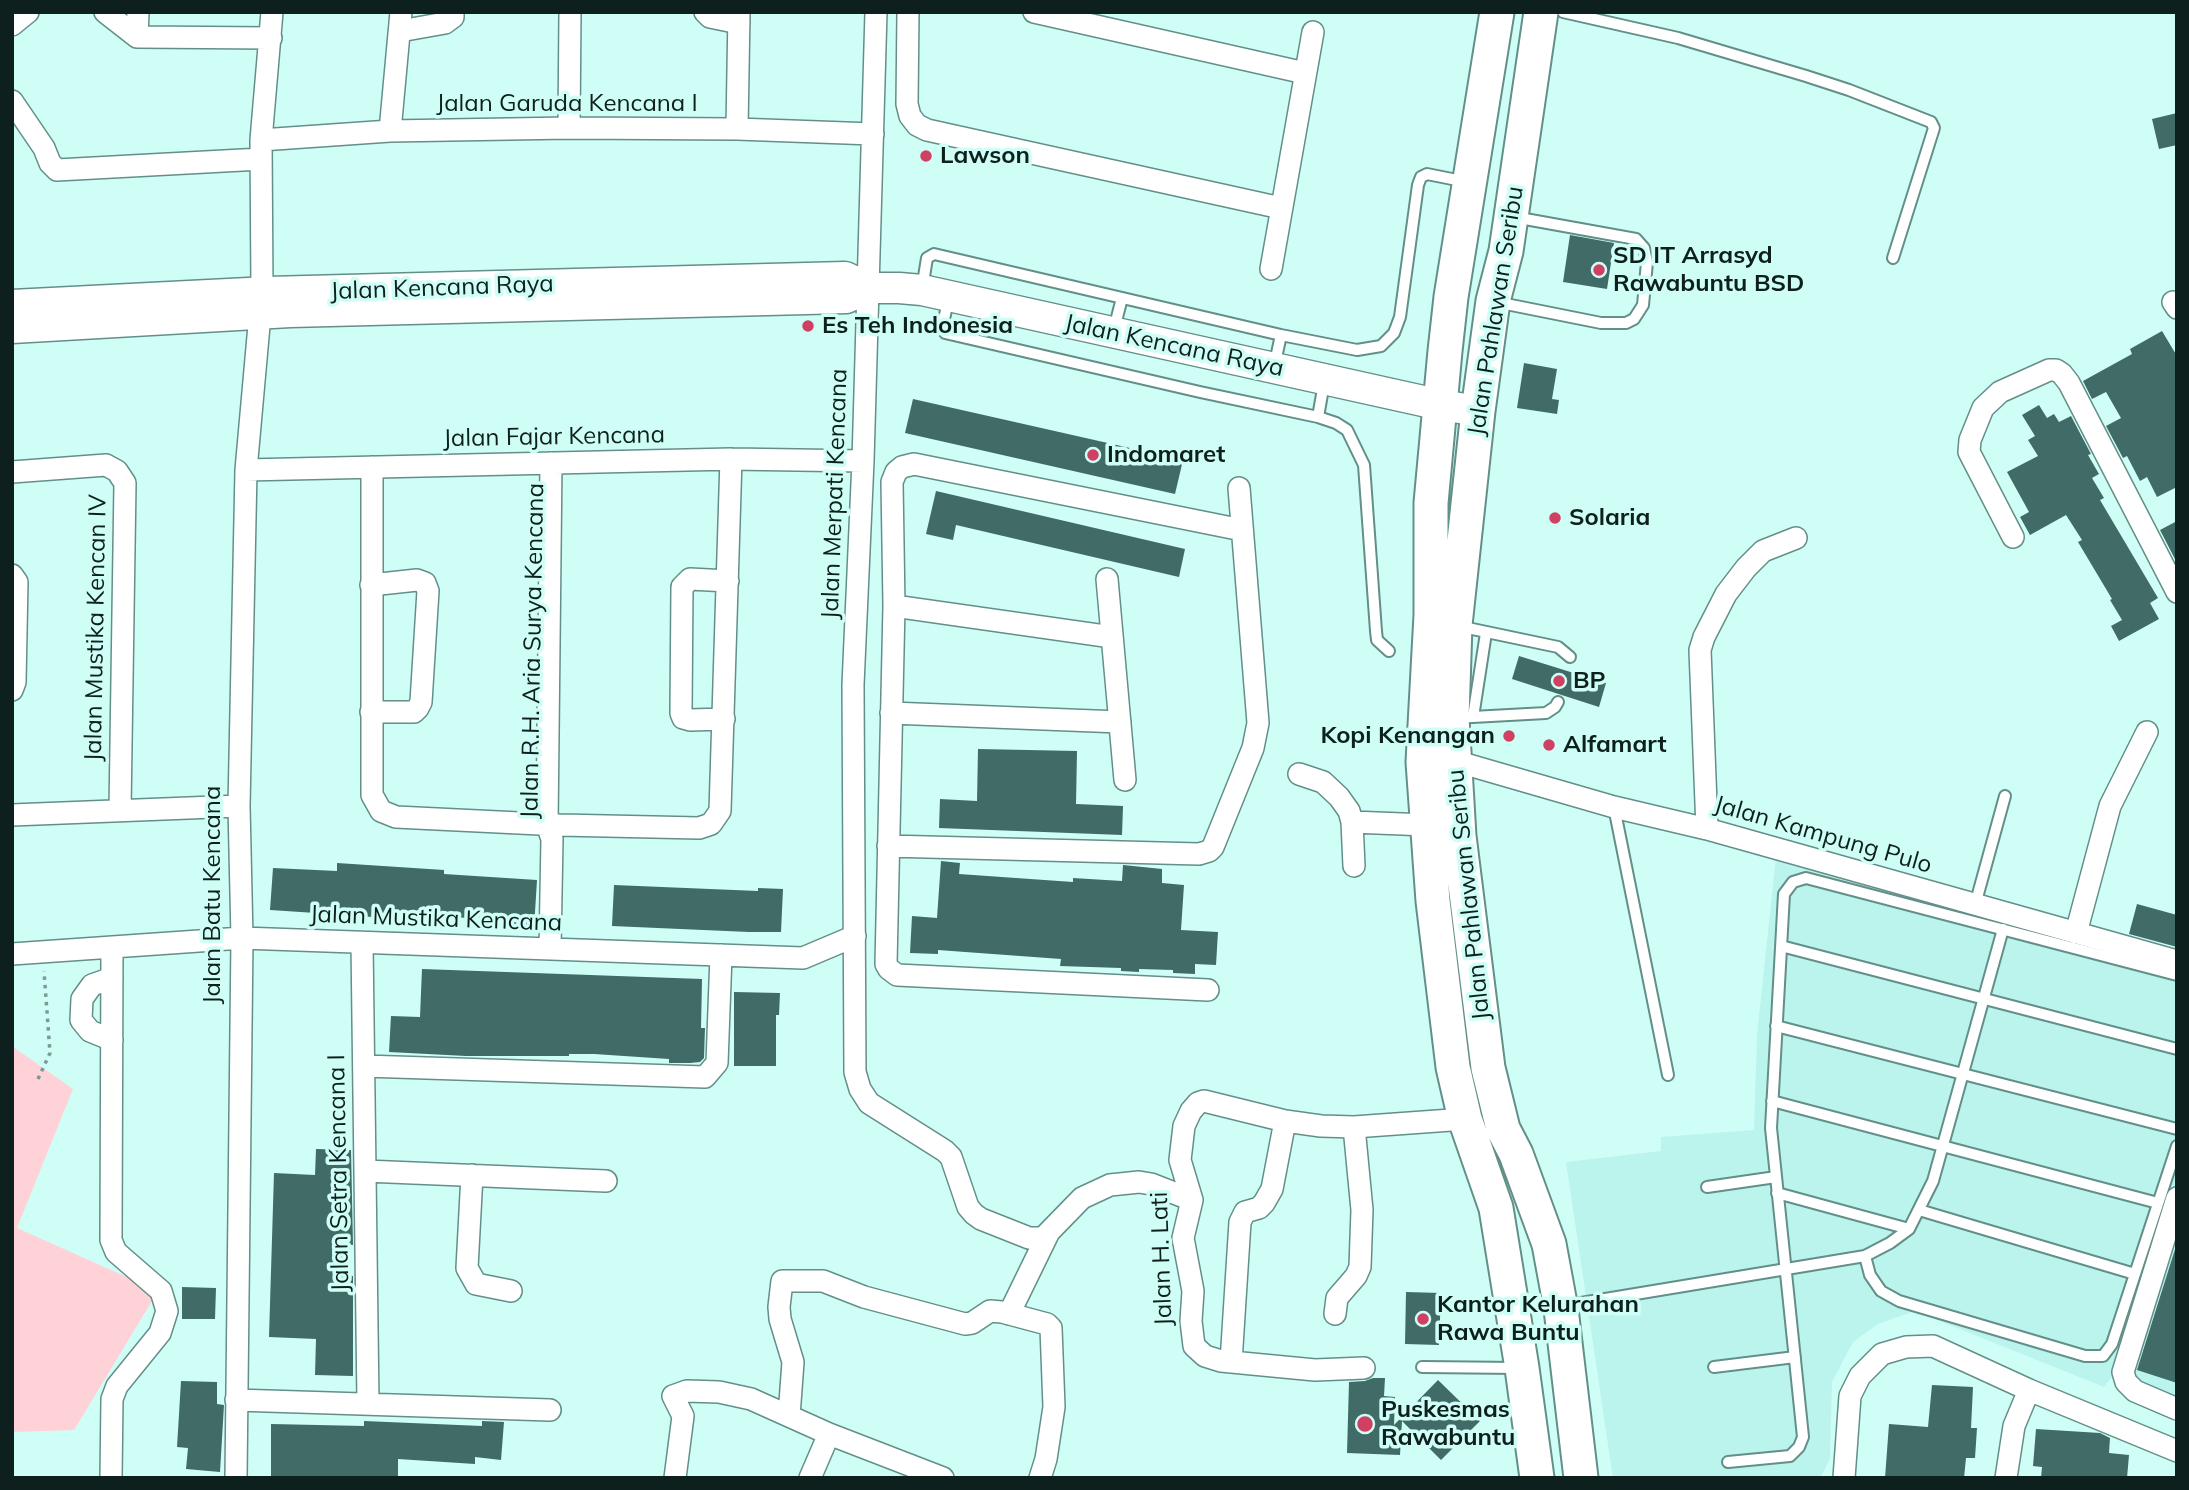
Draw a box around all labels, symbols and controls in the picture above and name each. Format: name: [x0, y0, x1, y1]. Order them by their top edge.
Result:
street label: Jalan Garuda Kencana I: [436, 90, 698, 118]
place label: Lawson: [940, 142, 1030, 170]
marker: Lawson: [918, 148, 934, 164]
street label: Jalan Pahlawan Seribu: [1462, 184, 1530, 438]
place label: SD IT Arrasyd Rawabuntu BSD: [1613, 242, 1804, 298]
marker: SD IT Arrasyd Rawabuntu BSD: [1591, 262, 1607, 278]
street label: Jalan Kencana Raya: [330, 270, 554, 306]
street label: Jalan Kencana Raya: [1062, 309, 1286, 383]
place label: Es Teh Indonesia: [822, 312, 1013, 340]
marker: Es Teh Indonesia: [800, 318, 816, 334]
street label: Jalan Merpati Kencana: [816, 368, 854, 620]
street label: Jalan Fajar Kencana: [443, 421, 665, 453]
place label: Indomaret: [1107, 441, 1225, 469]
marker: Indomaret: [1085, 447, 1101, 463]
street label: Jalan R.H. Aria Surya Kencana: [516, 483, 550, 819]
street label: Jalan Mustika Kencan IV: [79, 494, 113, 762]
place label: Solaria: [1569, 504, 1650, 532]
marker: Solaria: [1547, 510, 1563, 526]
place label: BP: [1573, 667, 1606, 695]
marker: BP: [1551, 673, 1567, 689]
place label: Kopi Kenangan: [1320, 722, 1495, 750]
marker: Kopi Kenangan: [1501, 728, 1517, 744]
place label: Alfamart: [1563, 731, 1667, 759]
marker: Alfamart: [1541, 737, 1557, 753]
street label: Jalan Pahlawan Seribu: [1441, 768, 1497, 1022]
street label: Jalan Batu Kencana: [199, 786, 227, 1004]
street label: Jalan Kampung Pulo: [1711, 790, 1935, 880]
street label: Jalan Mustika Kencana: [309, 900, 563, 938]
street label: Jalan Setra Kencana I: [323, 1054, 355, 1292]
street label: Jalan H. Lati: [1145, 1191, 1179, 1327]
place label: Kantor Kelurahan Rawa Buntu: [1437, 1291, 1639, 1347]
marker: Kantor Kelurahan Rawa Buntu: [1415, 1311, 1431, 1327]
place label: Puskesmas Rawabuntu: [1381, 1396, 1515, 1452]
marker: Puskesmas Rawabuntu: [1355, 1414, 1375, 1434]

